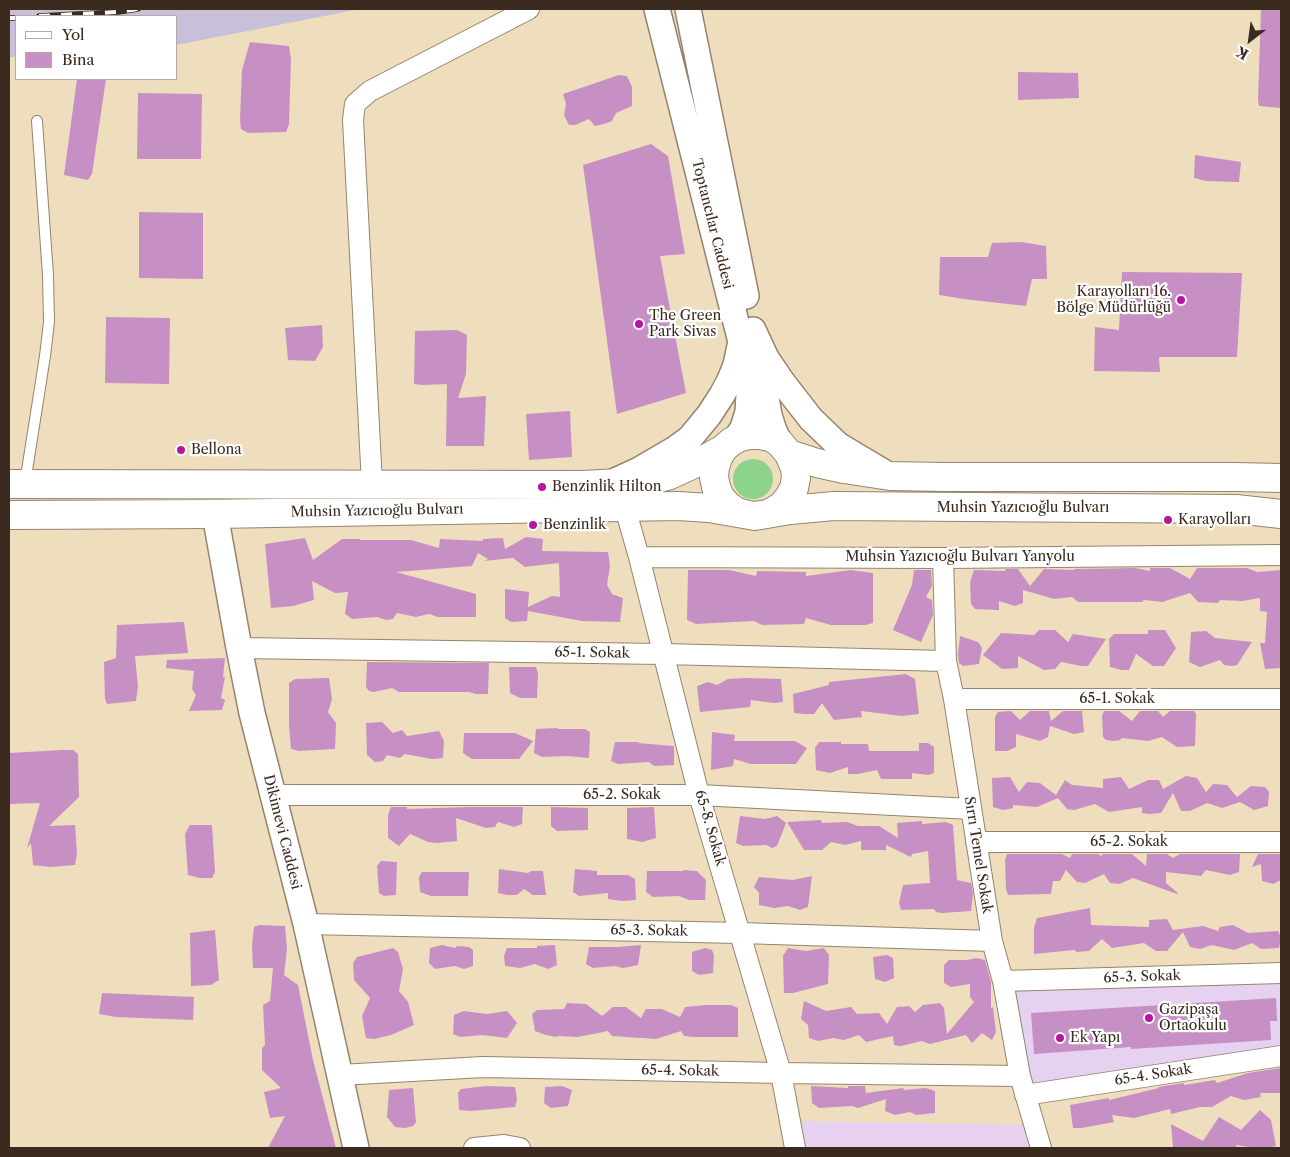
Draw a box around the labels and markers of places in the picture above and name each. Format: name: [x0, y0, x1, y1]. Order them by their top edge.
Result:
place label: Karayolları 16. Bölge Müdürlüğü: [1056, 284, 1171, 316]
marker: Karayolları 16. Bölge Müdürlüğü: [1175, 294, 1187, 306]
place label: The Green Park Sivas: [649, 308, 721, 341]
marker: The Green Park Sivas: [633, 318, 645, 330]
place label: Bellona: [191, 442, 242, 458]
marker: Bellona: [175, 444, 187, 456]
place label: Benzinlik Hilton: [552, 479, 662, 495]
marker: Benzinlik Hilton: [536, 481, 548, 493]
place label: Karayolları: [1178, 512, 1251, 528]
marker: Karayolları: [1162, 514, 1174, 526]
place label: Benzinlik: [543, 517, 606, 533]
marker: Benzinlik: [527, 519, 539, 531]
place label: Gazipaşa Ortaokulu: [1159, 1002, 1227, 1034]
marker: Gazipaşa Ortaokulu: [1143, 1012, 1155, 1024]
place label: Ek Yapı: [1070, 1030, 1120, 1046]
marker: Ek Yapı: [1054, 1032, 1066, 1044]

